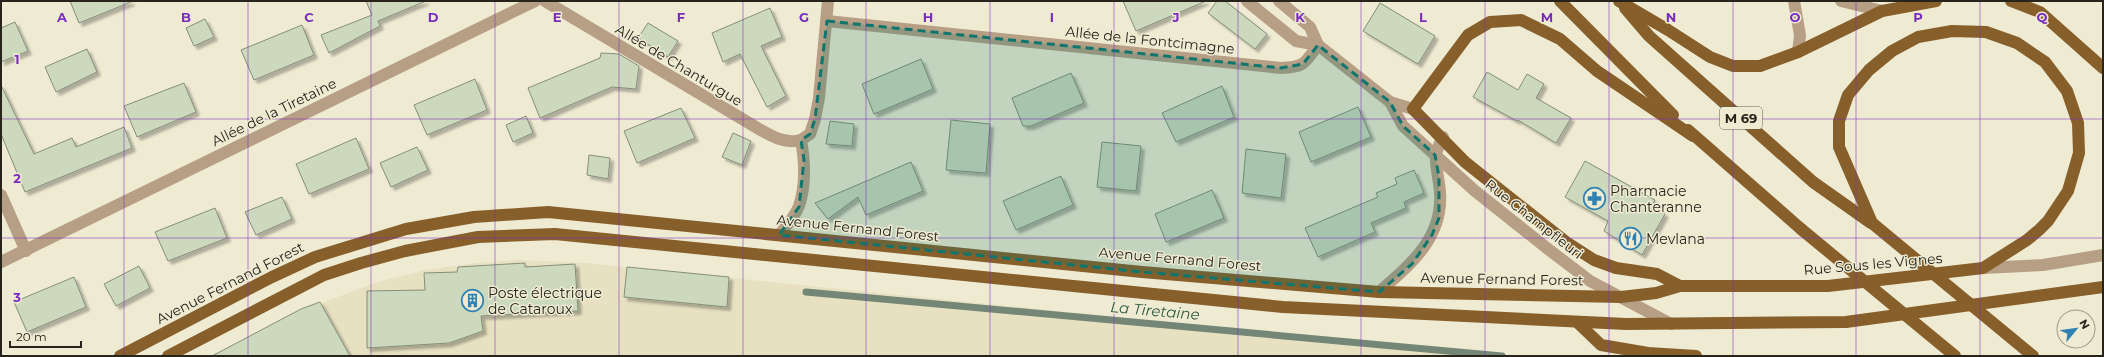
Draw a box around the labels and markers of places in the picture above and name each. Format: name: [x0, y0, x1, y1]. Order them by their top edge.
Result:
place label: Pharmacie Chanteranne: [1610, 182, 1702, 216]
pharmacy icon: Pharmacie Chanteranne: [1582, 186, 1608, 212]
restaurant icon: Mevlana: [1617, 226, 1643, 252]
place label: Mevlana: [1646, 230, 1705, 248]
place label: Poste électrique de Cataroux: [488, 284, 602, 318]
building icon: Poste électrique de Cataroux: [459, 288, 485, 314]

